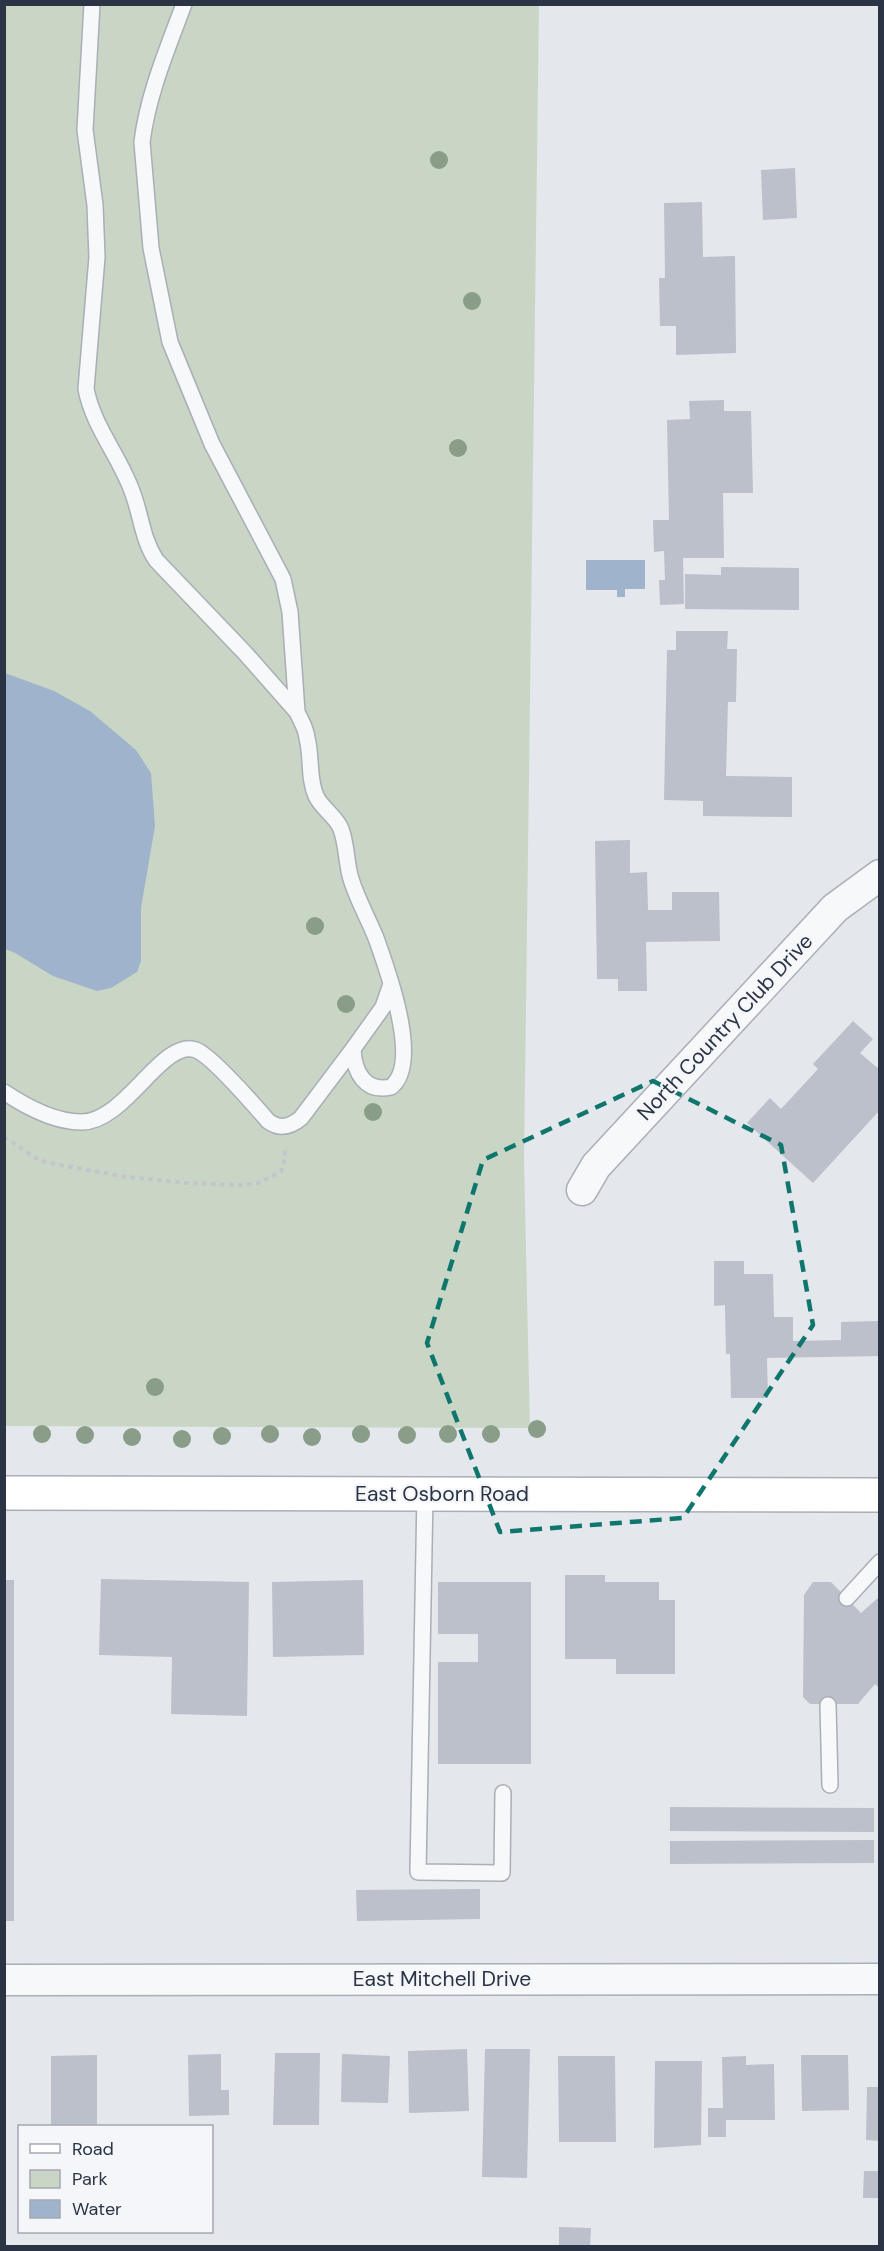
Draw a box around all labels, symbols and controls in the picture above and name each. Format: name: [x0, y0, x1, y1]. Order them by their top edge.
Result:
street label: North Country Club Drive: [631, 928, 819, 1126]
street label: East Osborn Road: [355, 1480, 529, 1508]
street label: East Mitchell Drive: [353, 1965, 531, 1993]
legend: [18, 2125, 213, 2233]
text: Road: [72, 2137, 114, 2161]
text: Park: [72, 2167, 108, 2191]
text: Water: [72, 2197, 122, 2221]

